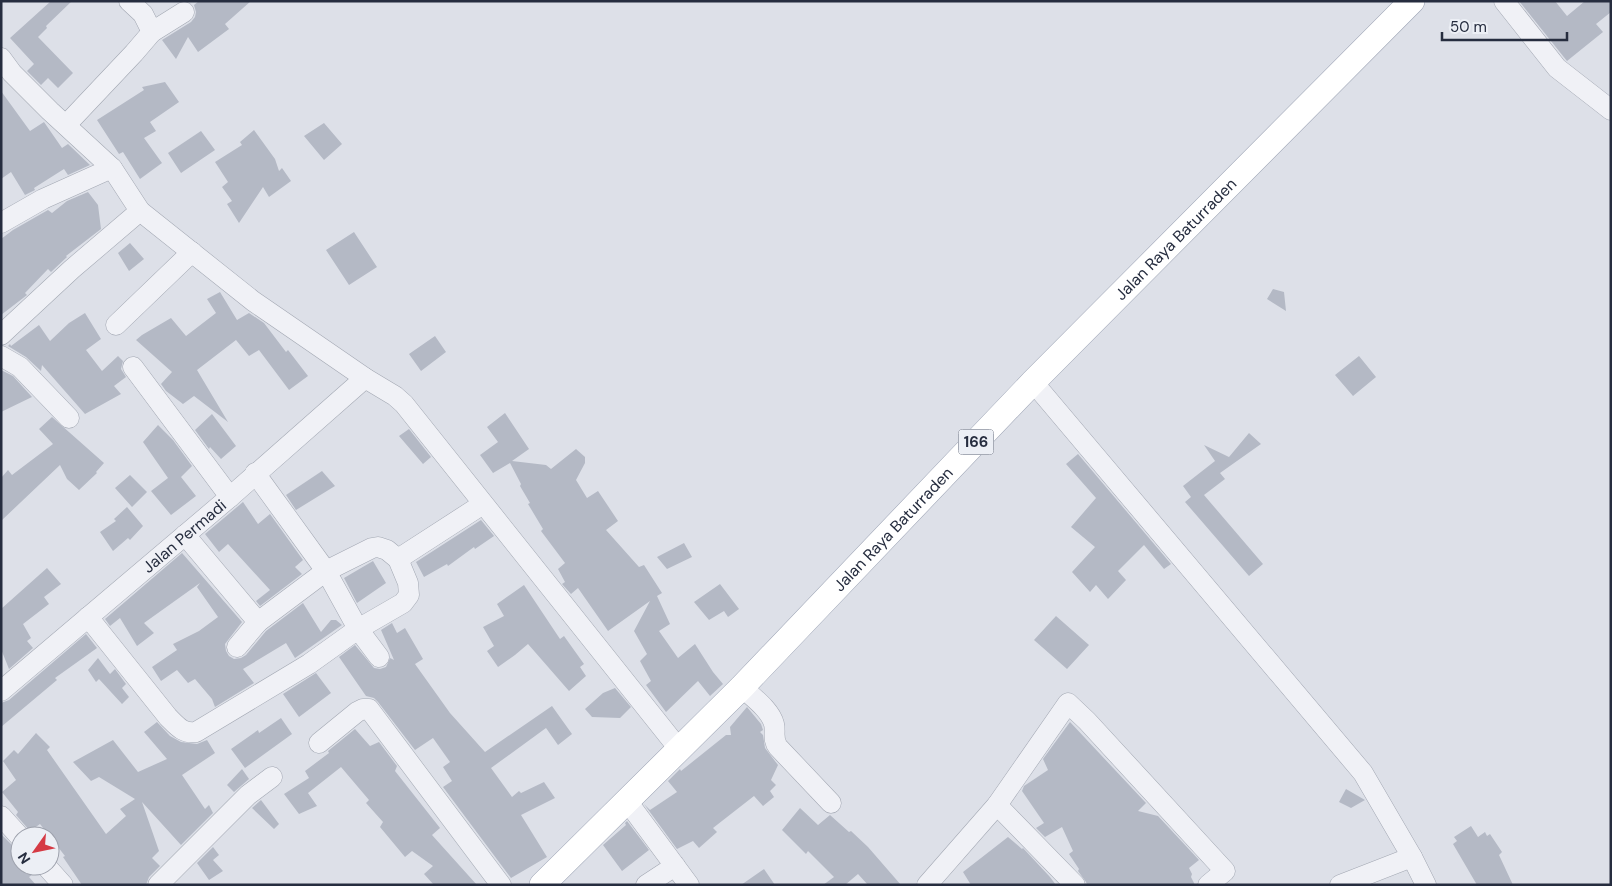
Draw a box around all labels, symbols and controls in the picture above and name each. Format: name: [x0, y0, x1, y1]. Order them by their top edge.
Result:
scale bar: [1442, 10, 1567, 42]
text: 50 m: [1450, 17, 1487, 37]
street label: Jalan Raya Baturraden: [1110, 173, 1241, 304]
road number: 166: [958, 430, 994, 454]
street label: Jalan Raya Baturraden: [829, 462, 957, 595]
street label: Jalan Permadi: [138, 494, 230, 577]
north arrow: [10, 826, 60, 876]
text: N: [14, 849, 34, 867]

